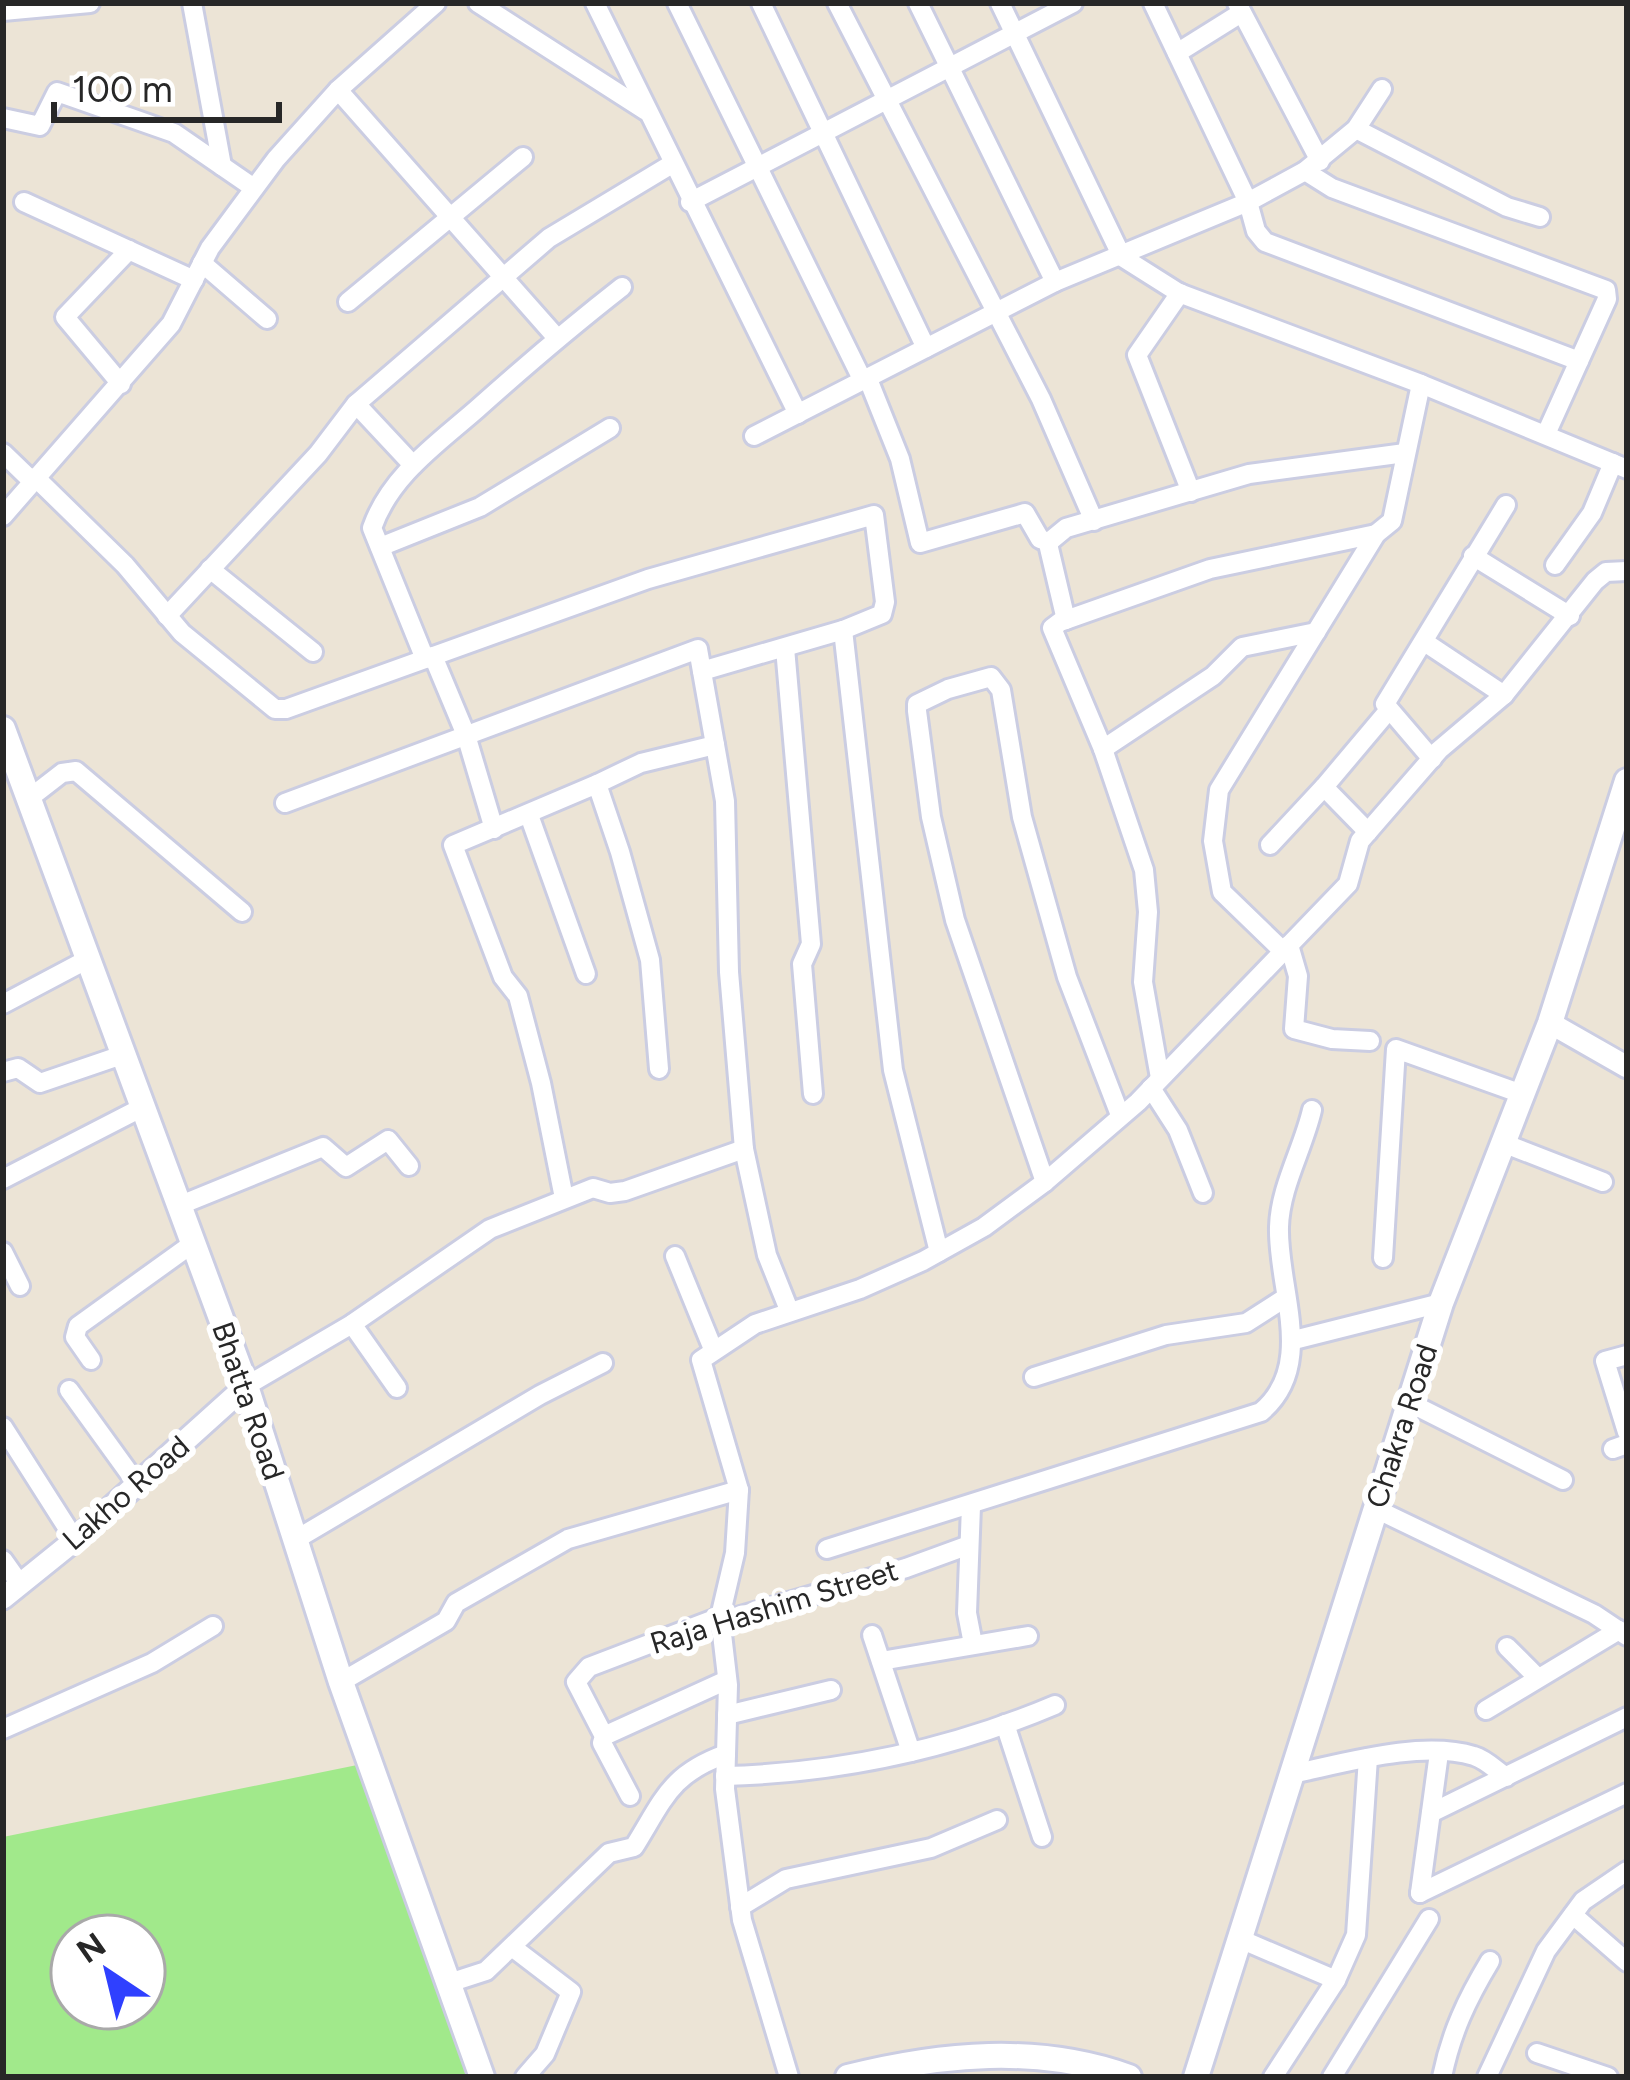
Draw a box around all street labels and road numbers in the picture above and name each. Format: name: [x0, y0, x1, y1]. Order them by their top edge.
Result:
street label: Bhatta Road: [204, 1317, 293, 1485]
street label: Chakra Road: [1358, 1339, 1445, 1512]
street label: Lakho Road: [55, 1427, 197, 1558]
street label: Raja Hashim Street: [645, 1551, 902, 1662]

